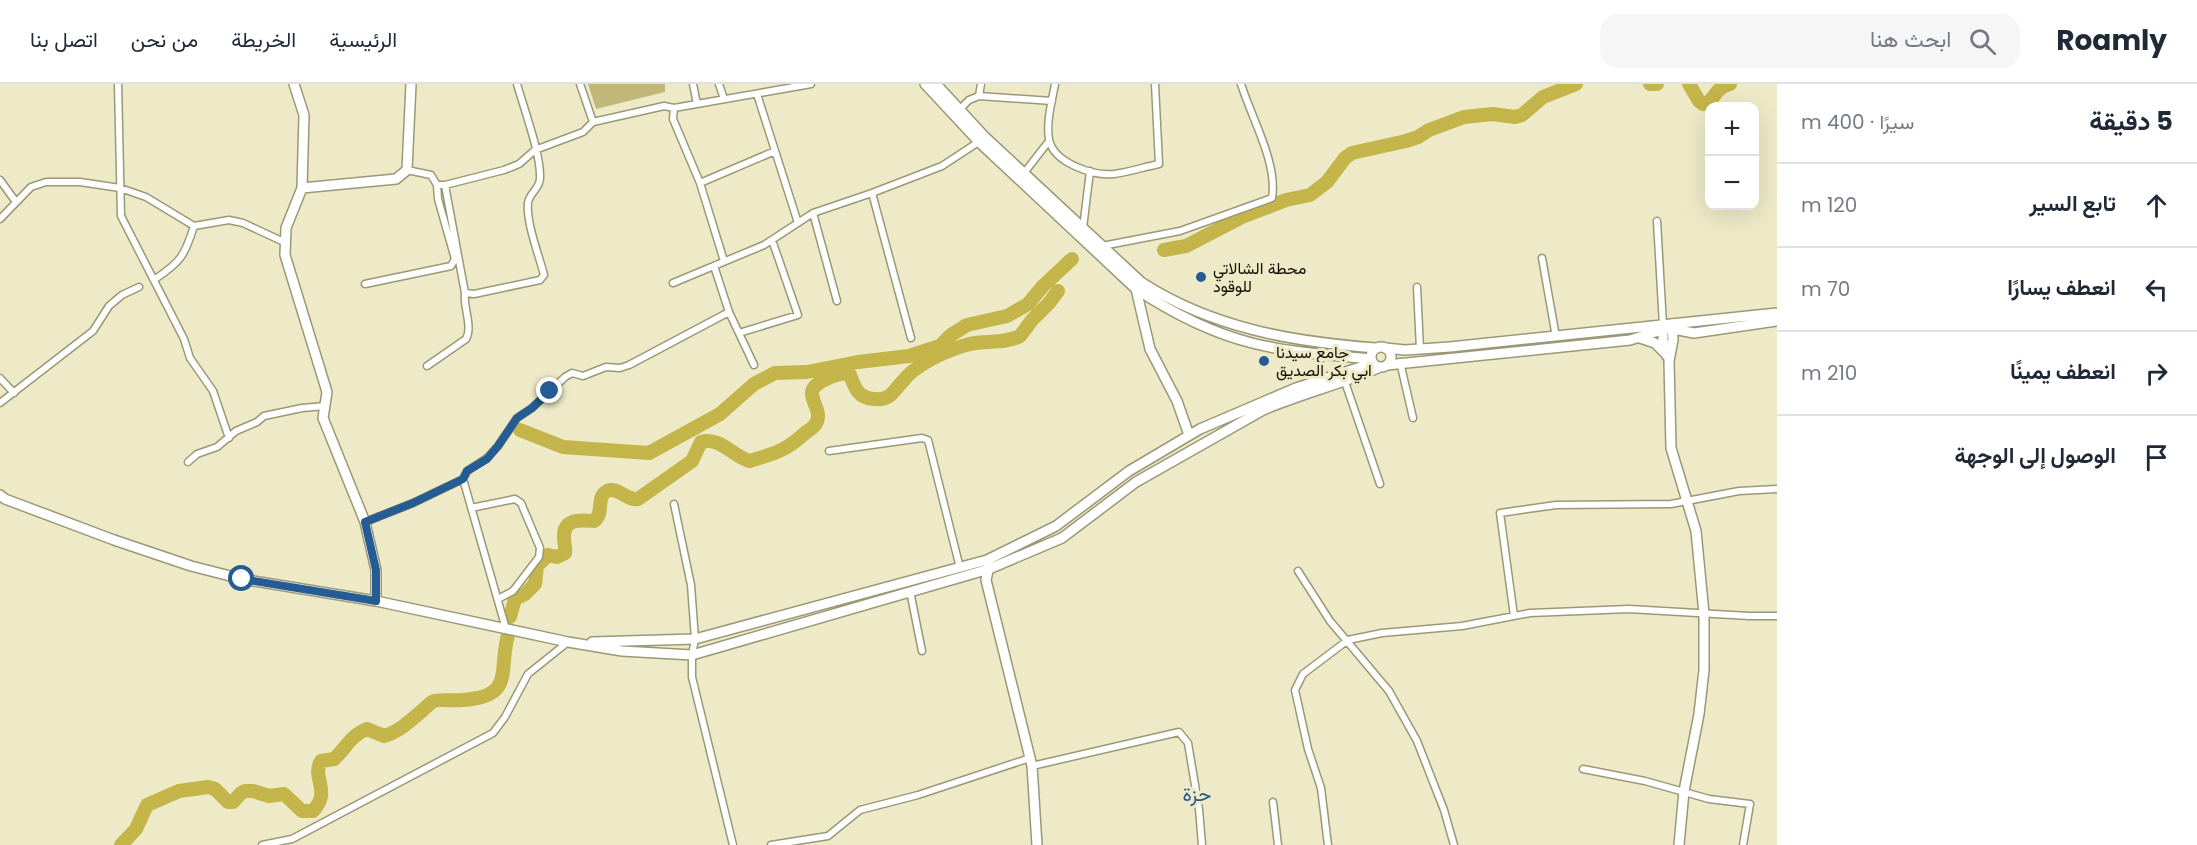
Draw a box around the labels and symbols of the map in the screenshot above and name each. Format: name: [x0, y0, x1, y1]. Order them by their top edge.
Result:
place label: محطة الشالاتي للوقود: [1213, 257, 1306, 298]
marker: محطة الشالاتي للوقود: [1194, 270, 1208, 284]
place label: جامع سيدنا ابي بكر الصديق: [1276, 341, 1372, 384]
marker: جامع سيدنا ابي بكر الصديق: [1257, 354, 1271, 368]
route end: [536, 377, 562, 403]
route start: [228, 565, 254, 591]
district label: حزة: [1183, 780, 1211, 808]

